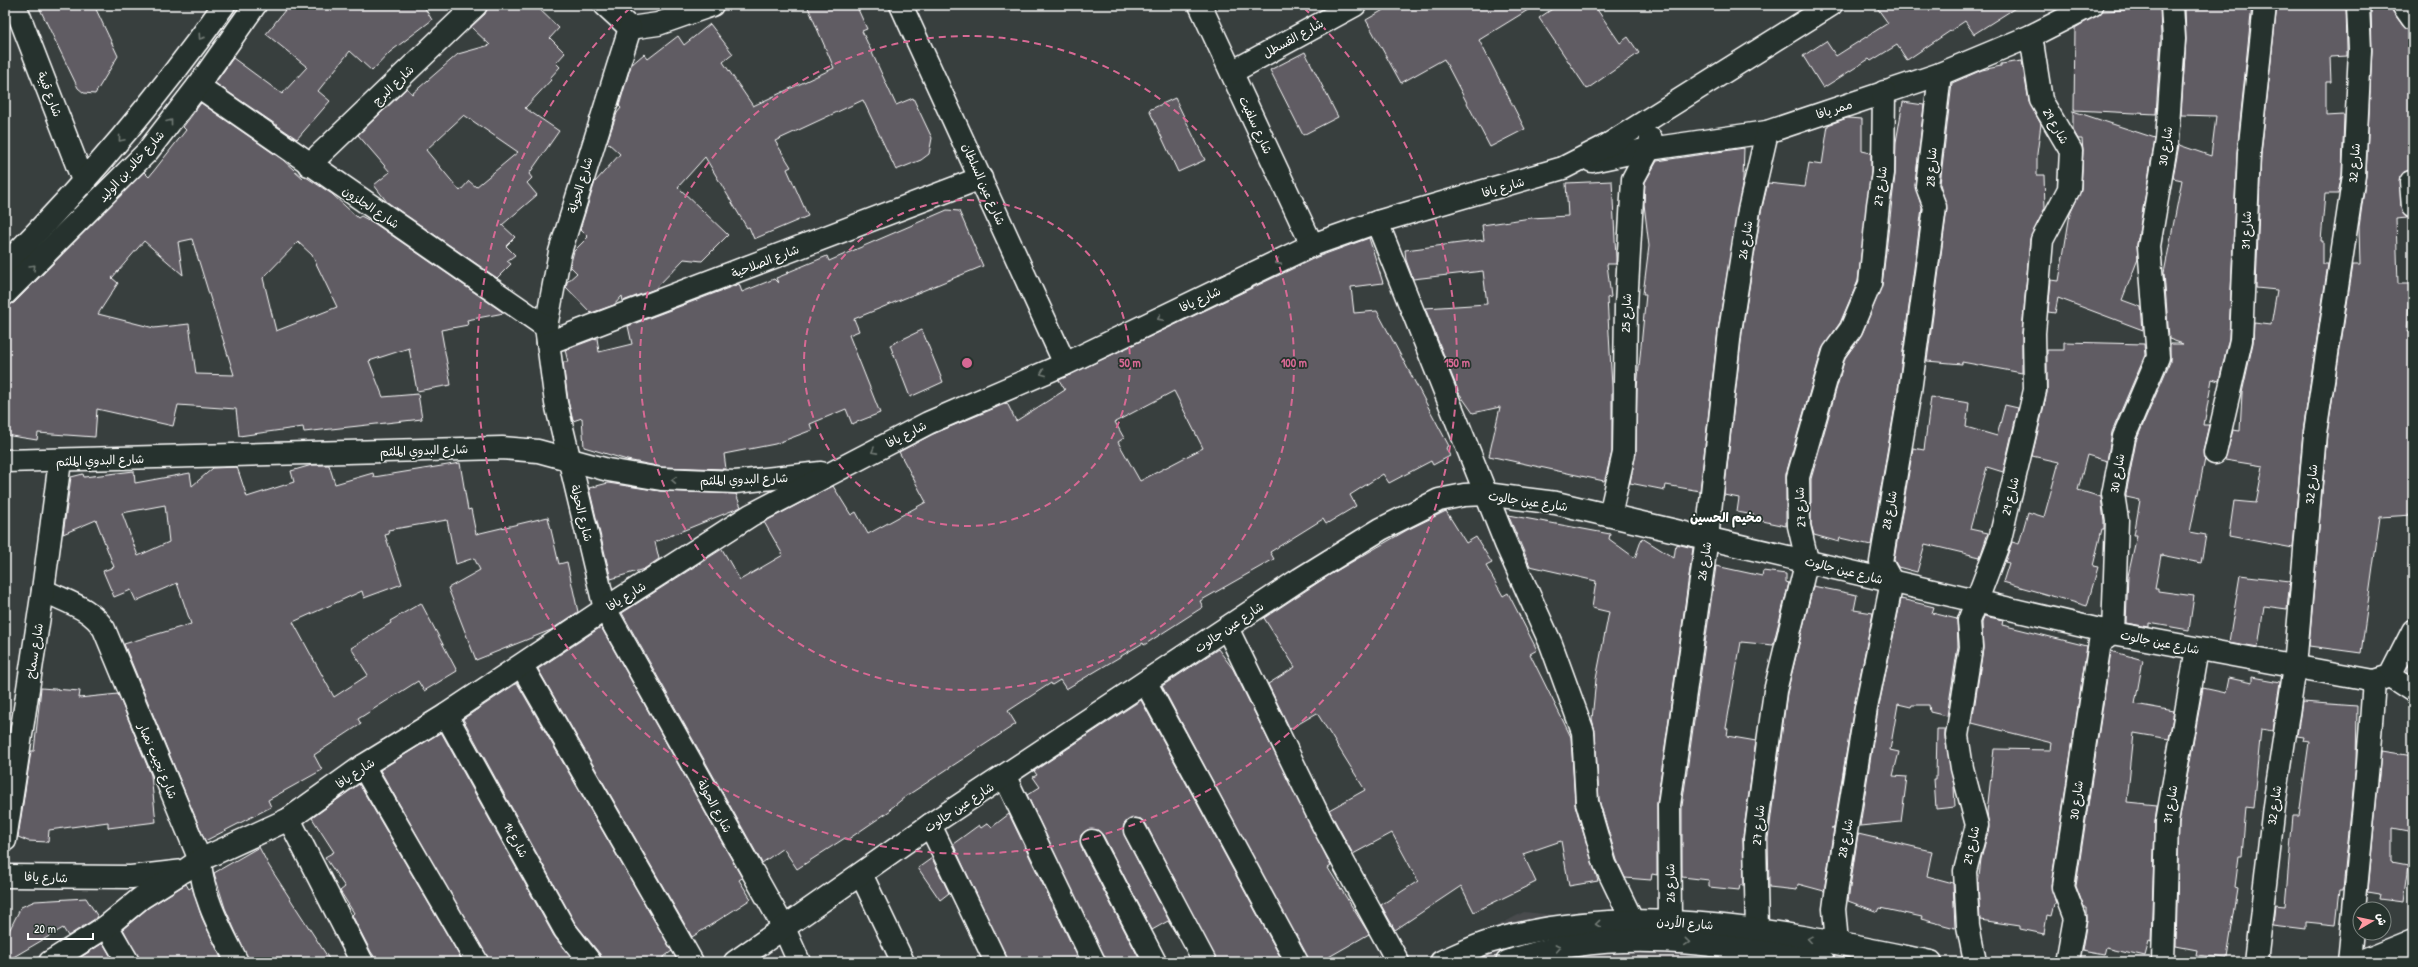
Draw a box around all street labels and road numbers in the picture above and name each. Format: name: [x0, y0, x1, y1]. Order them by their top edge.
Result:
street label: شارع القسطل: [1260, 14, 1327, 63]
street label: شارع البرج: [369, 61, 418, 110]
street label: شارع قبية: [33, 69, 66, 119]
street label: شارع سلفيت: [1234, 93, 1277, 157]
street label: ممر يافا: [1814, 95, 1854, 123]
street label: شارع 29: [2038, 105, 2073, 148]
street label: شارع 30: [2154, 125, 2177, 167]
street label: شارع خالد بن الوليد: [94, 126, 169, 206]
street label: شارع عين السلطان: [957, 140, 1010, 228]
street label: شارع 32: [2344, 143, 2365, 183]
street label: شارع 28: [1921, 147, 1942, 187]
street label: شارع الحولة: [563, 155, 598, 216]
street label: شارع 27: [1869, 165, 1892, 207]
street label: شارع يافا: [1480, 173, 1527, 202]
street label: شارع الجلزون: [339, 182, 403, 233]
street label: شارع 31: [2237, 210, 2256, 250]
street label: شارع 26: [1734, 219, 1757, 261]
street label: شارع الصلاحية: [729, 240, 802, 283]
street label: شارع يافا: [1177, 282, 1224, 317]
street label: شارع 25: [1617, 293, 1636, 333]
street label: شارع يافا: [883, 416, 930, 452]
street label: شارع البدوي الملثم: [380, 440, 468, 461]
street label: شارع البدوي الملثم: [56, 450, 144, 471]
street label: شارع 30: [2106, 452, 2129, 494]
street label: شارع 32: [2301, 463, 2322, 505]
street label: شارع البدوي الملثم: [700, 469, 788, 490]
street label: شارع 29: [1997, 475, 2024, 517]
street label: شارع الحولة: [566, 483, 597, 543]
street label: شارع 27: [1790, 486, 1811, 528]
street label: شارع عين جالوت: [1487, 487, 1569, 516]
street label: شارع 28: [1877, 489, 1902, 531]
street label: شارع 26: [1693, 540, 1716, 582]
street label: شارع عين جالوت: [1803, 552, 1885, 589]
street label: شارع يافا: [603, 577, 650, 616]
street label: شارع عين جالوت: [1191, 598, 1268, 657]
street label: شارع سماح: [21, 622, 48, 680]
street label: شارع عين جالوت: [2119, 626, 2201, 659]
street label: شارع نجيب نصار: [133, 720, 182, 802]
street label: شارع يافا: [332, 754, 378, 793]
street label: شارع الحولة: [693, 777, 736, 836]
street label: شارع عين جالوت: [921, 778, 998, 837]
street label: شارع 30: [2065, 779, 2088, 821]
street label: شارع 31: [2159, 784, 2182, 824]
street label: شارع 32: [2263, 784, 2286, 826]
street label: شارع 27: [1748, 804, 1769, 846]
street label: شارع 28: [1833, 817, 1858, 859]
street label: شارع 14: [499, 819, 532, 861]
street label: شارع 29: [1959, 824, 1984, 866]
street label: شارع 26: [1661, 863, 1680, 903]
street label: شارع يافا: [24, 868, 68, 887]
street label: شارع الأردن: [1656, 913, 1714, 934]

